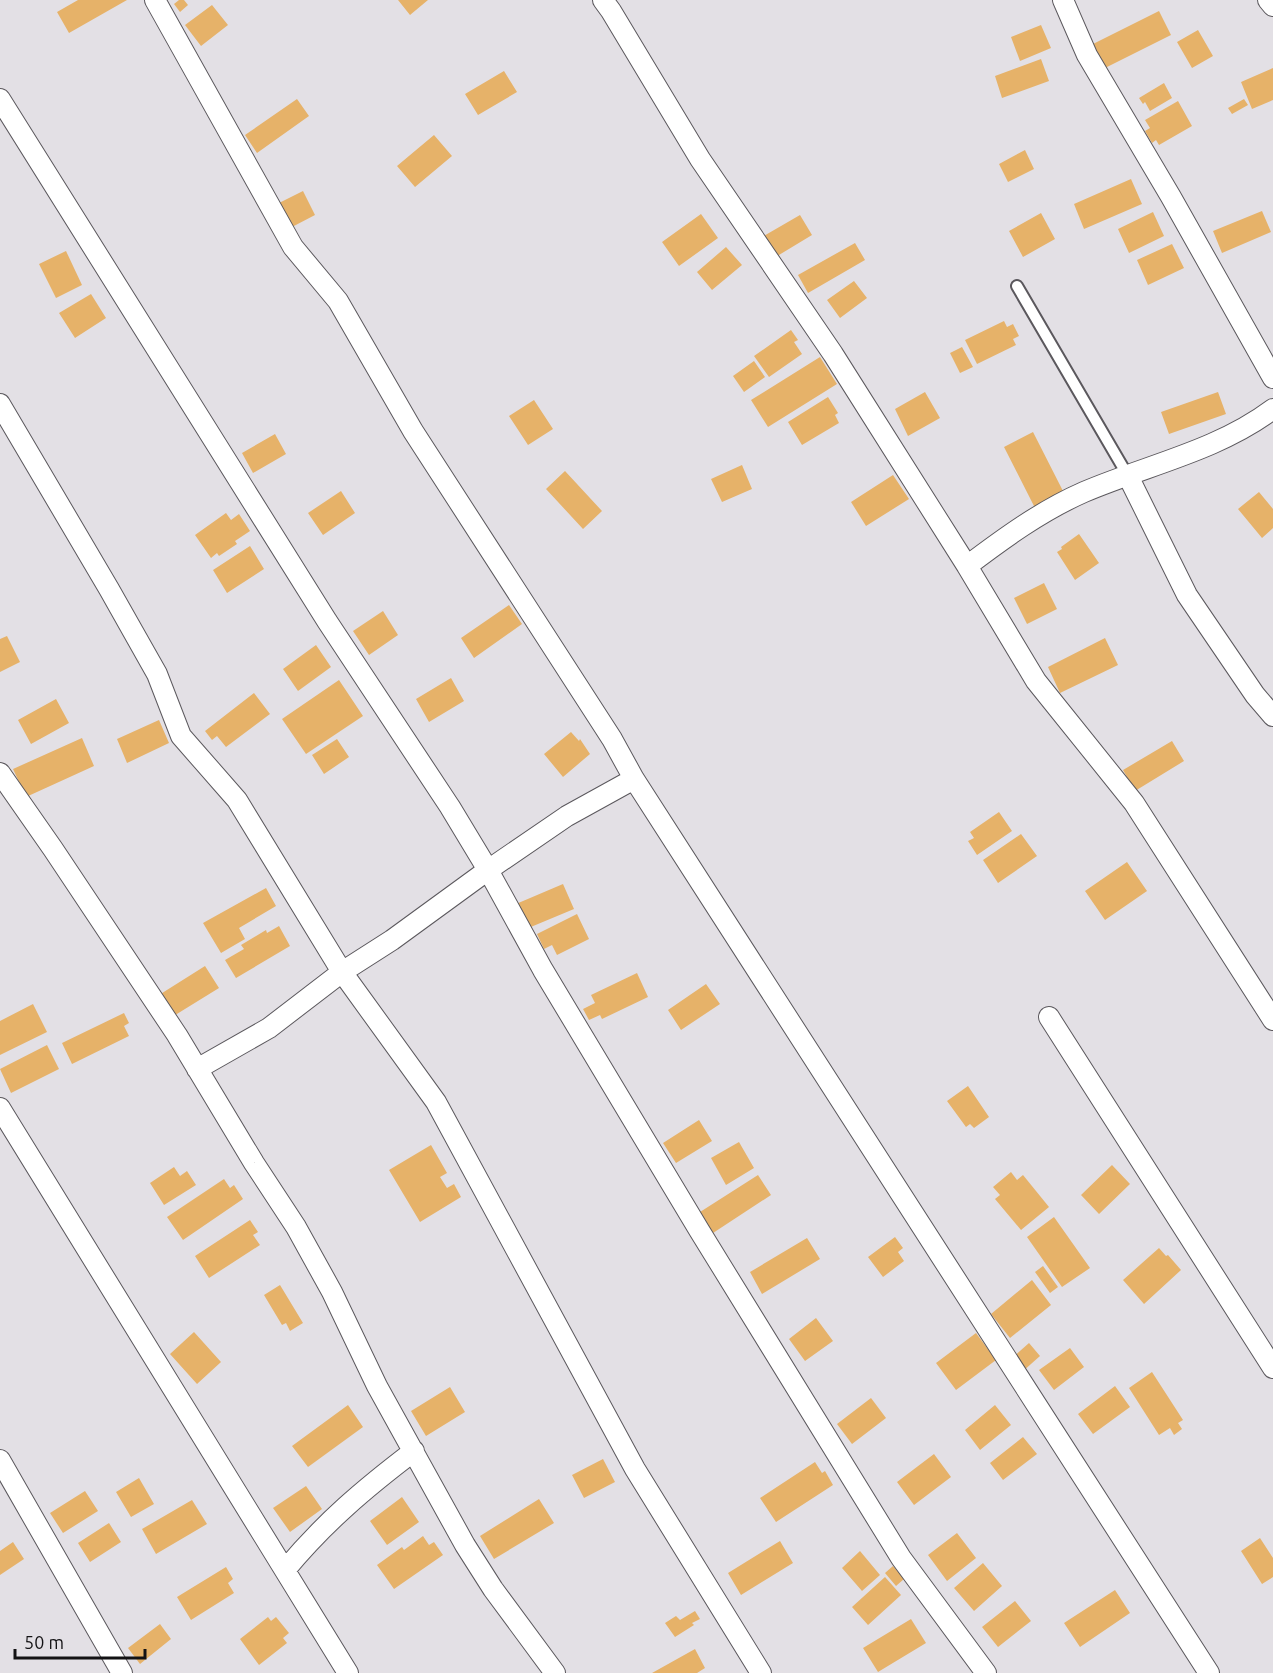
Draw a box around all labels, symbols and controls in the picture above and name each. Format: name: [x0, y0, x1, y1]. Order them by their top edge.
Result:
scale bar: [15, 1622, 146, 1660]
text: 50 m: [24, 1632, 64, 1652]

